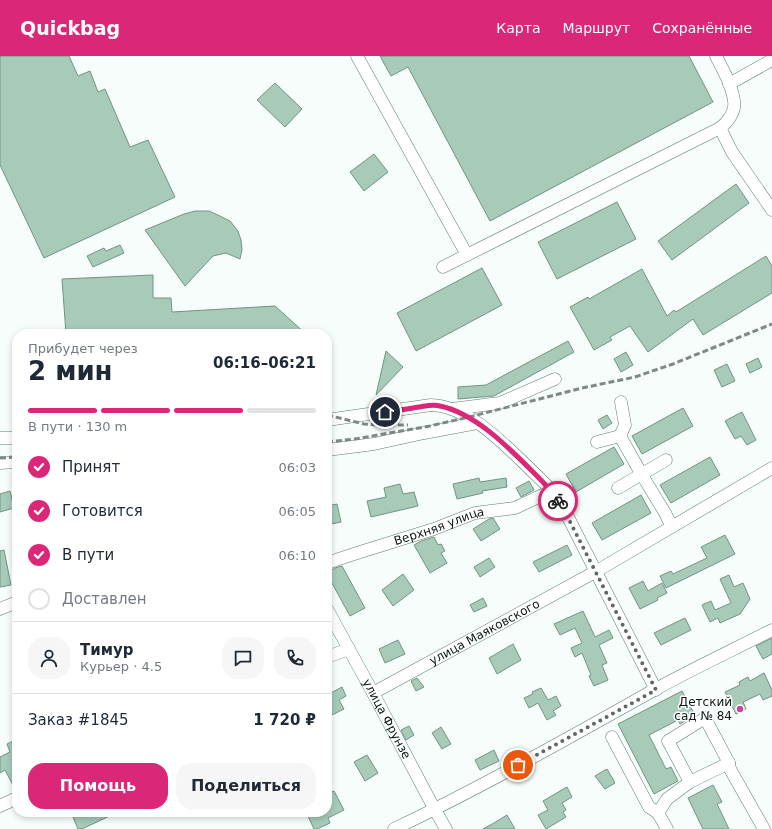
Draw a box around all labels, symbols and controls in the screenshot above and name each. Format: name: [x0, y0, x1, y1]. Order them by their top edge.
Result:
text: Quickbag: [20, 17, 120, 39]
text: Карта: [496, 20, 540, 36]
text: Маршрут: [562, 20, 630, 36]
text: Сохранённые: [652, 20, 752, 36]
text: Прибудет через: [28, 341, 138, 356]
text: 06:16–06:21: [213, 354, 316, 372]
text: 2 мин: [28, 356, 113, 386]
pin: [368, 395, 402, 429]
icon: home: [374, 401, 396, 423]
text: В пути · 130 m: [28, 419, 127, 434]
icon: check: [28, 456, 50, 478]
text: Принят: [62, 458, 120, 476]
text: 06:03: [279, 460, 316, 475]
courier: [538, 481, 578, 521]
icon: bike: [547, 490, 569, 512]
icon: check: [28, 500, 50, 522]
text: Готовится: [62, 502, 143, 520]
text: 06:05: [279, 504, 316, 519]
street label: Верхняя улица: [392, 505, 485, 548]
icon: check: [28, 544, 50, 566]
text: В пути: [62, 546, 114, 564]
text: 06:10: [279, 548, 316, 563]
text: Доставлен: [62, 590, 147, 608]
street label: улица Маяковского: [427, 597, 542, 668]
button: person: [28, 637, 70, 679]
button: chat: [222, 637, 264, 679]
button: phone: [274, 637, 316, 679]
text: Тимур: [80, 641, 134, 659]
text: Курьер · 4.5: [80, 659, 162, 674]
street label: улица Фрунзе: [360, 676, 414, 761]
place label: Детский сад № 84: [674, 695, 732, 723]
marker: Детский сад № 84: [735, 704, 745, 714]
text: Заказ #1845: [28, 711, 129, 729]
text: 1 720 ₽: [253, 711, 316, 729]
pin: [501, 748, 535, 782]
icon: bag: [507, 754, 529, 776]
button: Помощь: [28, 763, 168, 809]
button: Поделиться: [176, 763, 316, 809]

